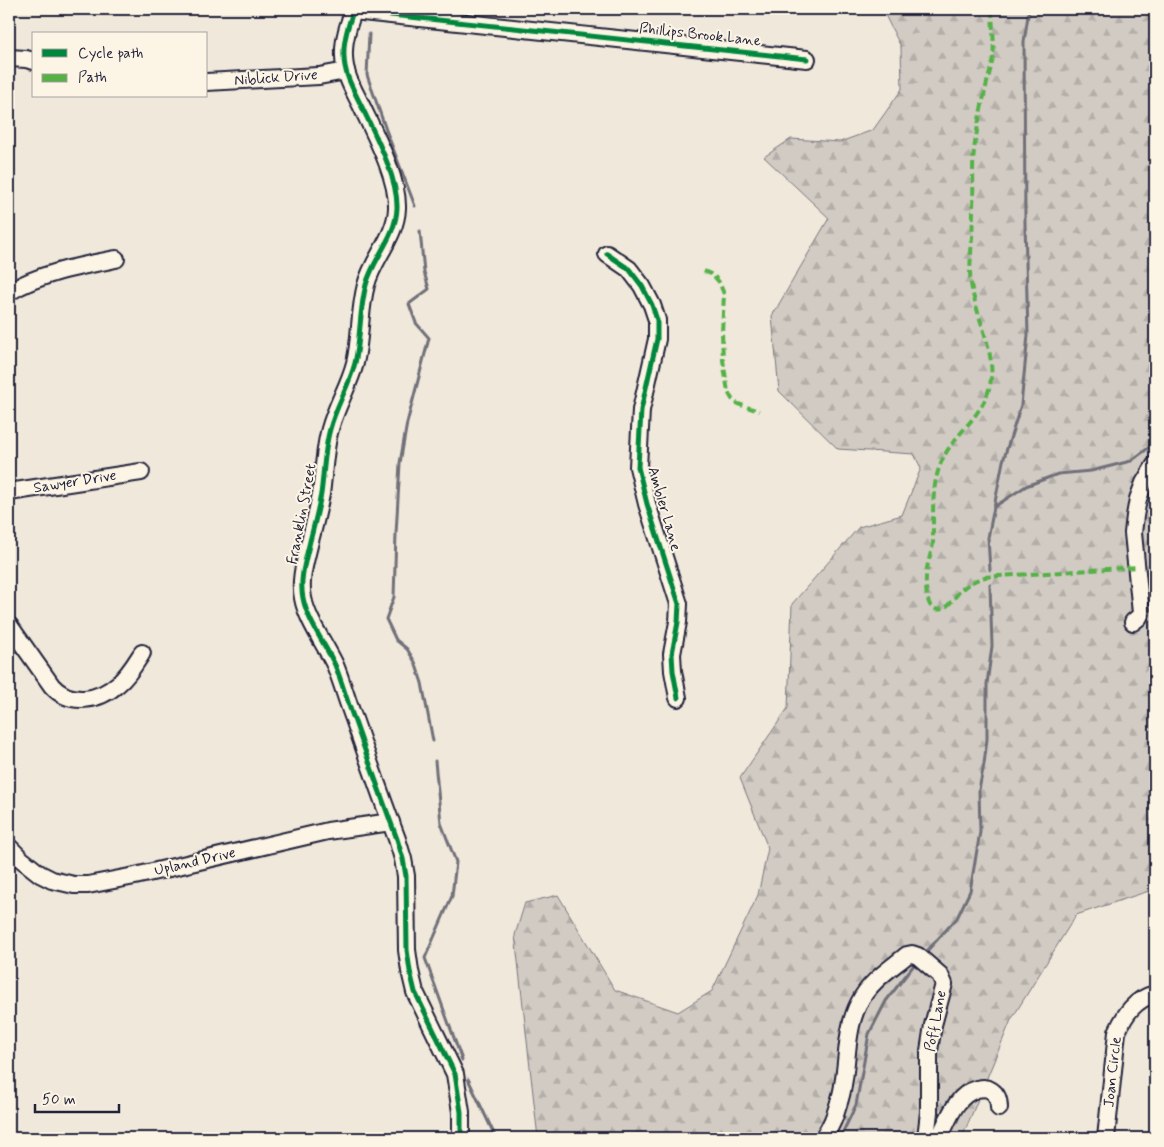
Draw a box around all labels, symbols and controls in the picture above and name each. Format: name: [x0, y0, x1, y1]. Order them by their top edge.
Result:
street label: Phillips Brook Lane: [638, 19, 762, 51]
legend: [32, 32, 208, 98]
text: Cycle path: [78, 44, 143, 64]
street label: Niblick Drive: [233, 65, 319, 91]
text: Path: [78, 68, 107, 88]
street label: Franklin Street: [282, 462, 322, 566]
street label: Ambler Lane: [642, 464, 686, 554]
street label: Sawyer Drive: [32, 466, 118, 498]
street label: Upland Drive: [152, 843, 238, 881]
street label: Poff Lane: [920, 988, 952, 1053]
street label: Joan Circle: [1099, 1036, 1127, 1108]
scale bar: [35, 1082, 119, 1114]
text: 50 m: [42, 1090, 76, 1110]

